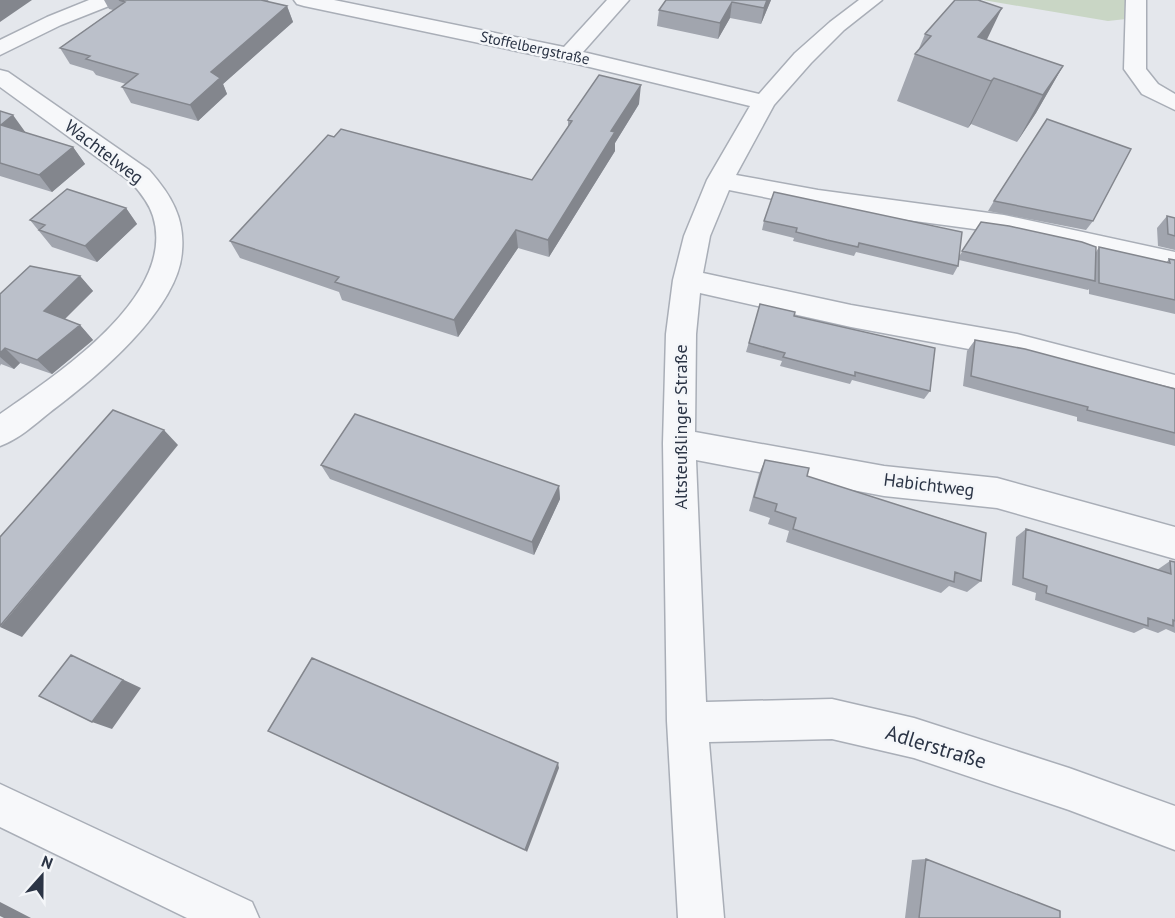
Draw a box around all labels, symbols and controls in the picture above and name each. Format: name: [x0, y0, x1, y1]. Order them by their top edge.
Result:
street label: Stoffelbergstraße: [479, 27, 592, 68]
street label: Wachtelweg: [60, 114, 148, 189]
street label: Altsteußlinger Straße: [669, 344, 692, 510]
street label: Habichtweg: [882, 468, 976, 501]
street label: Adlerstraße: [882, 718, 990, 775]
north arrow: [12, 846, 72, 906]
text: N: [39, 851, 56, 873]

